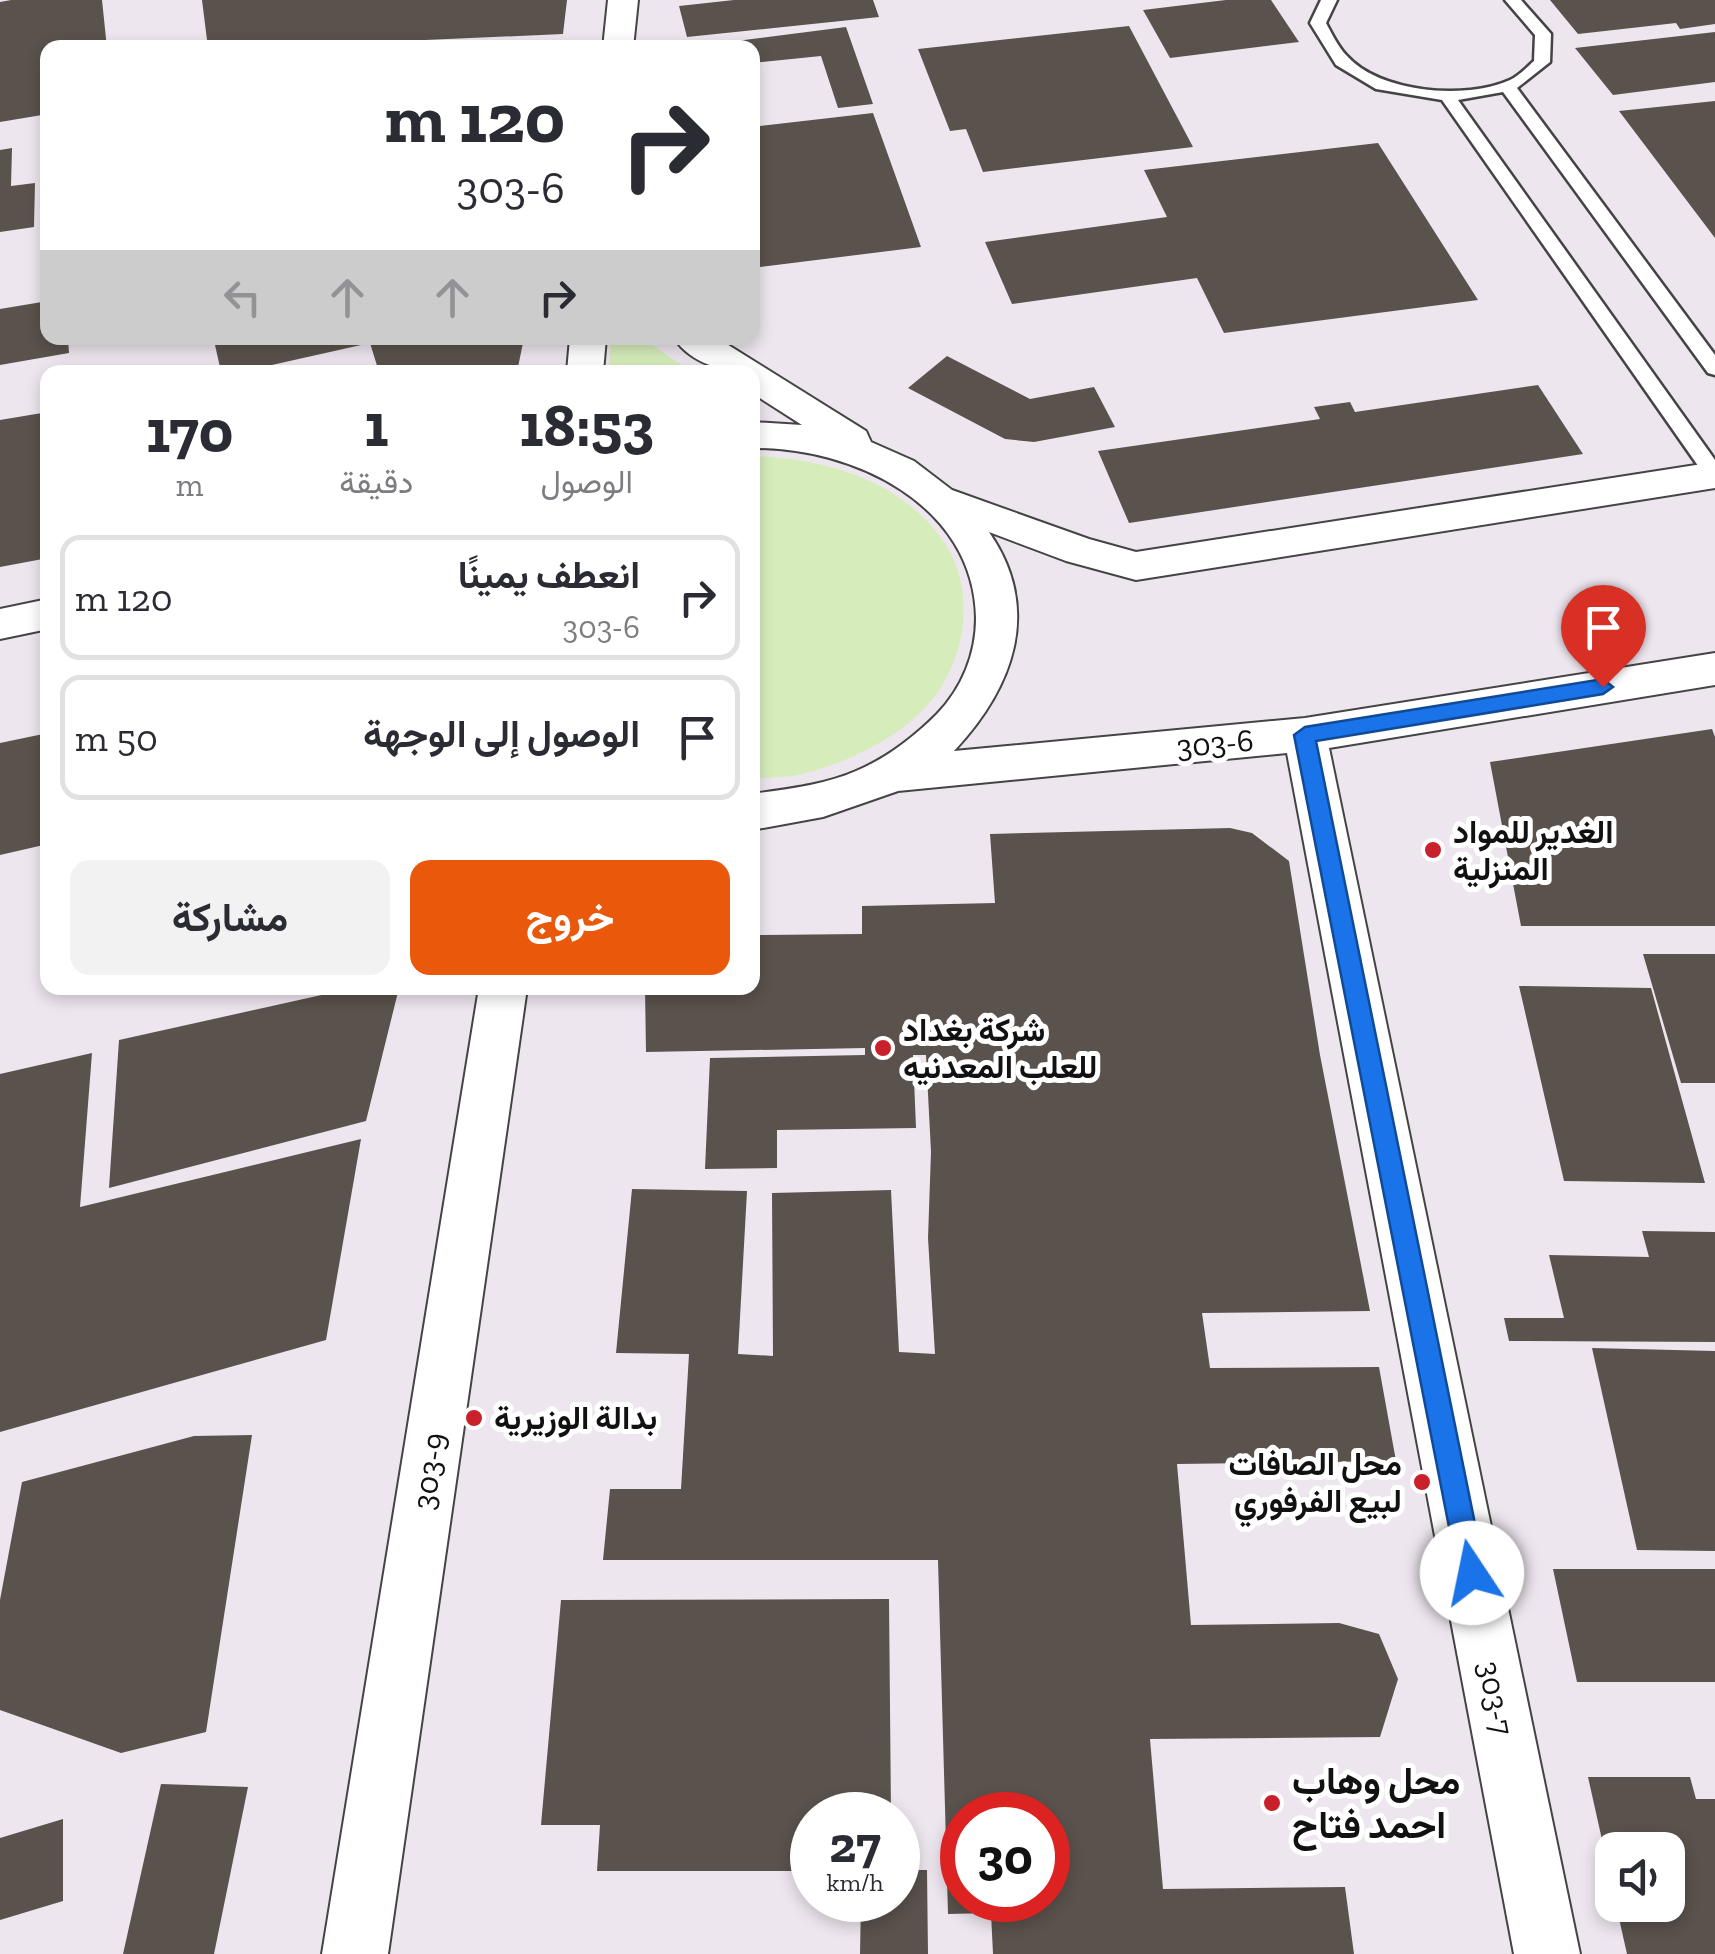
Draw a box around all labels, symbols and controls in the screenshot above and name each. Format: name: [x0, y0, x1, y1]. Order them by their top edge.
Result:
text: 120 m: [384, 76, 565, 160]
icon: right: [600, 80, 730, 210]
text: 303-6: [456, 161, 565, 215]
icon: left: [215, 270, 270, 325]
icon: ahead: [320, 270, 375, 325]
icon: ahead: [425, 270, 480, 325]
icon: right: [530, 270, 585, 325]
text: 1: [364, 389, 388, 461]
text: 18:53: [519, 389, 654, 461]
text: 170: [146, 395, 233, 467]
text: دقيقة: [339, 463, 413, 501]
text: الوصول: [540, 463, 633, 501]
text: m: [176, 466, 203, 504]
text: انعطف يمينًا: [458, 552, 640, 598]
icon: right: [670, 570, 725, 625]
text: 120 m: [75, 575, 173, 621]
pin: [1561, 585, 1646, 688]
icon: arrive: [1576, 600, 1631, 655]
text: 303-6: [563, 608, 640, 646]
icon: arrive: [670, 710, 725, 765]
text: الوصول إلى الوجهة: [363, 711, 640, 757]
text: 50 m: [75, 715, 158, 761]
street label: 303-6: [1175, 721, 1255, 765]
place label: الغدير للمواد المنزلية: [1453, 813, 1613, 889]
marker: الغدير للمواد المنزلية: [1422, 839, 1444, 861]
button: مشاركة: [70, 860, 390, 975]
button: خروج: [410, 860, 730, 975]
place label: شركة بغداد للعلب المعدنيه: [903, 1011, 1097, 1086]
marker: شركة بغداد للعلب المعدنيه: [872, 1037, 894, 1059]
place label: بدالة الوزيرية: [494, 1399, 657, 1438]
marker: بدالة الوزيرية: [463, 1407, 485, 1429]
street label: 303-9: [404, 1430, 454, 1512]
place label: محل الصافات لبيع الفرفوري: [1228, 1445, 1402, 1527]
marker: محل الصافات لبيع الفرفوري: [1411, 1471, 1433, 1493]
position arrow: [1420, 1521, 1524, 1625]
street label: 303-7: [1470, 1658, 1522, 1738]
place label: محل وهاب احمد فتاح: [1292, 1758, 1460, 1851]
speed limit sign: 30: [940, 1792, 1070, 1922]
marker: محل وهاب احمد فتاح: [1261, 1792, 1283, 1814]
text: 27: [829, 1815, 881, 1875]
map controls: [1595, 1832, 1685, 1922]
button: sound: [1595, 1832, 1685, 1922]
text: km/h: [826, 1867, 884, 1897]

